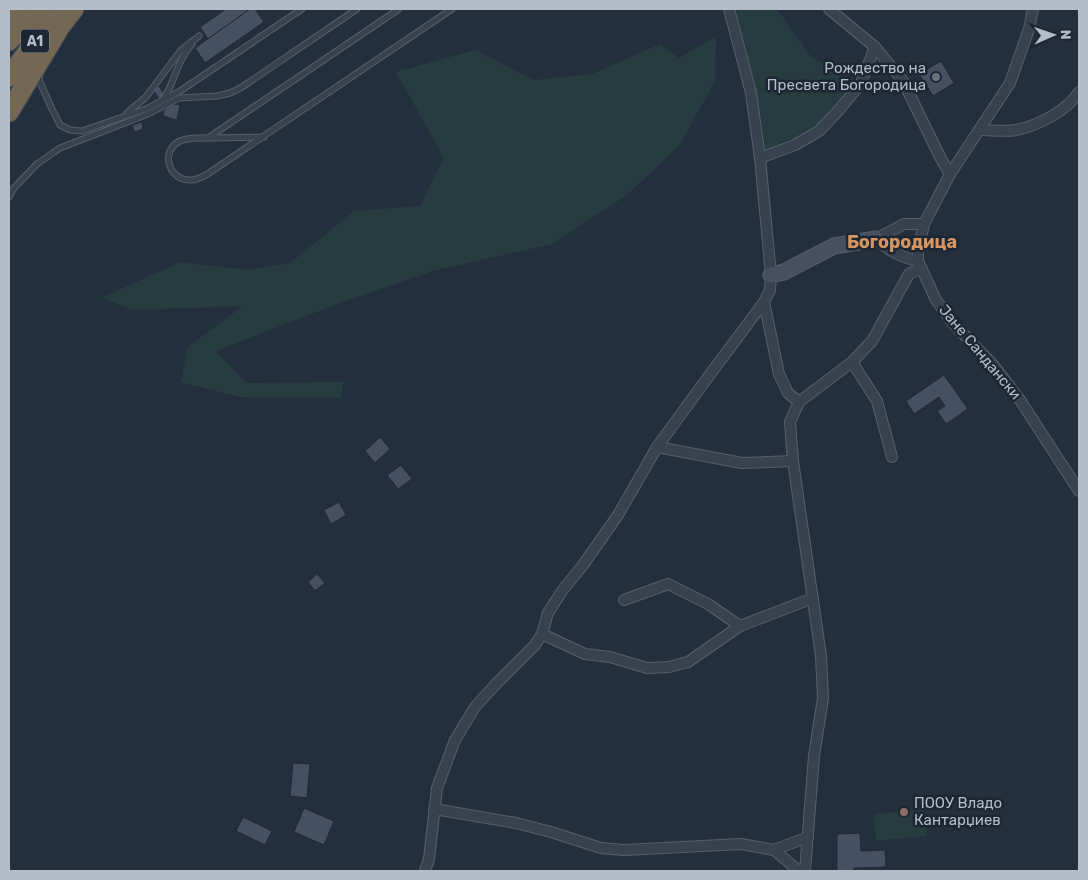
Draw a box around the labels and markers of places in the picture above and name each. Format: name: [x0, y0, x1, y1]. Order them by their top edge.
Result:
place label: Рождество на Пресвета Богородица: [767, 59, 926, 94]
marker: Рождество на Пресвета Богородица: [930, 71, 942, 83]
place label: ПООУ Владо Кантарџиев: [914, 794, 1002, 829]
marker: ПООУ Владо Кантарџиев: [898, 806, 910, 818]

